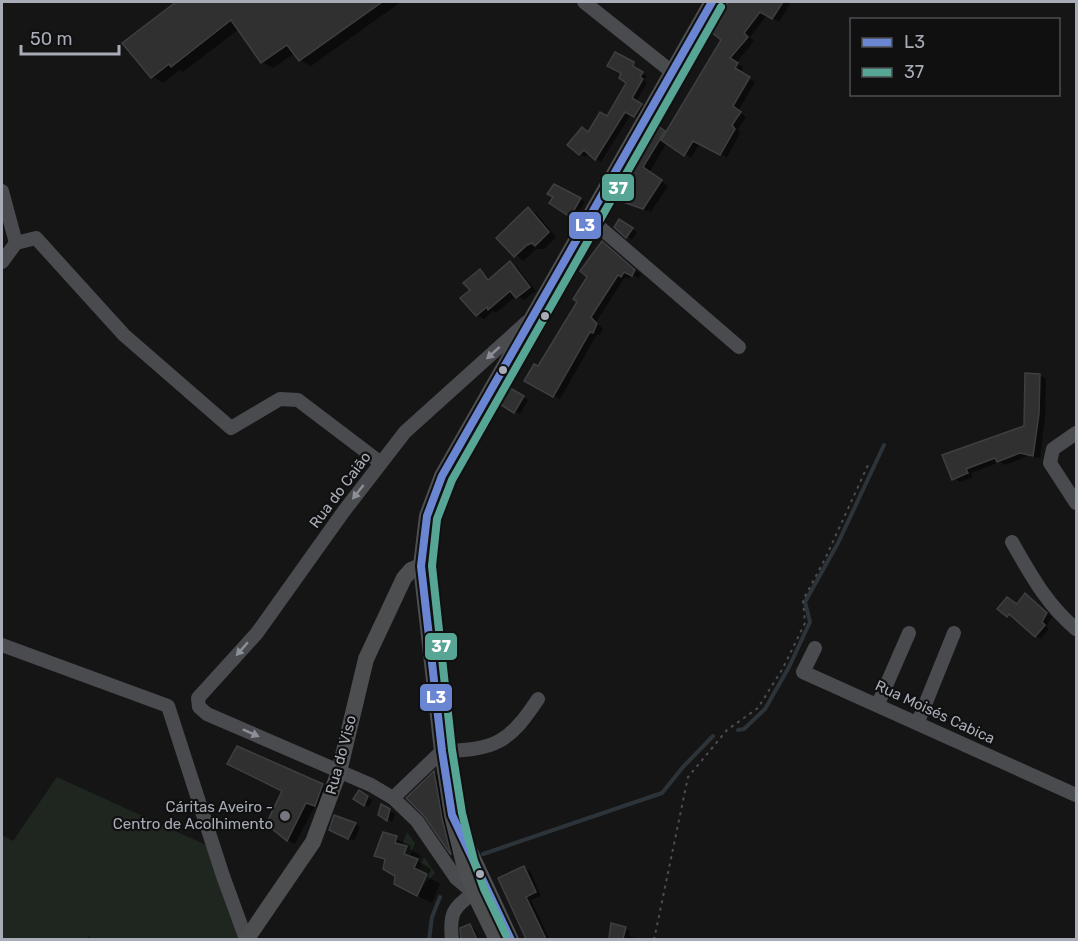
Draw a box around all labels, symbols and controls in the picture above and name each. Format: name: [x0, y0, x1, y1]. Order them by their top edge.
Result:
scale bar: [21, 18, 118, 56]
legend: [850, 18, 1060, 96]
text: 50 m: [30, 28, 73, 50]
text: L3: [904, 31, 925, 53]
text: 37: [904, 61, 924, 83]
line badge: 37: [601, 173, 635, 202]
text: 37: [608, 179, 628, 198]
line badge: L3: [568, 211, 602, 240]
text: L3: [575, 216, 595, 235]
unlabelled marker: [539, 310, 551, 322]
one-way arrow: [486, 346, 501, 359]
unlabelled marker: [497, 364, 509, 376]
street label: Rua do Caião: [305, 448, 375, 532]
one-way arrow: [352, 485, 364, 500]
line badge: 37: [424, 632, 458, 661]
text: 37: [431, 637, 451, 656]
one-way arrow: [235, 642, 249, 657]
street label: Rua Moisés Cabica: [872, 676, 998, 748]
line badge: L3: [419, 683, 453, 712]
text: L3: [426, 688, 446, 707]
street label: Rua do Viso: [322, 713, 360, 797]
one-way arrow: [242, 728, 260, 738]
place label: Cáritas Aveiro - Centro de Acolhimento: [113, 798, 273, 833]
marker: Cáritas Aveiro - Centro de Acolhimento: [278, 809, 292, 823]
unlabelled marker: [474, 868, 486, 880]

